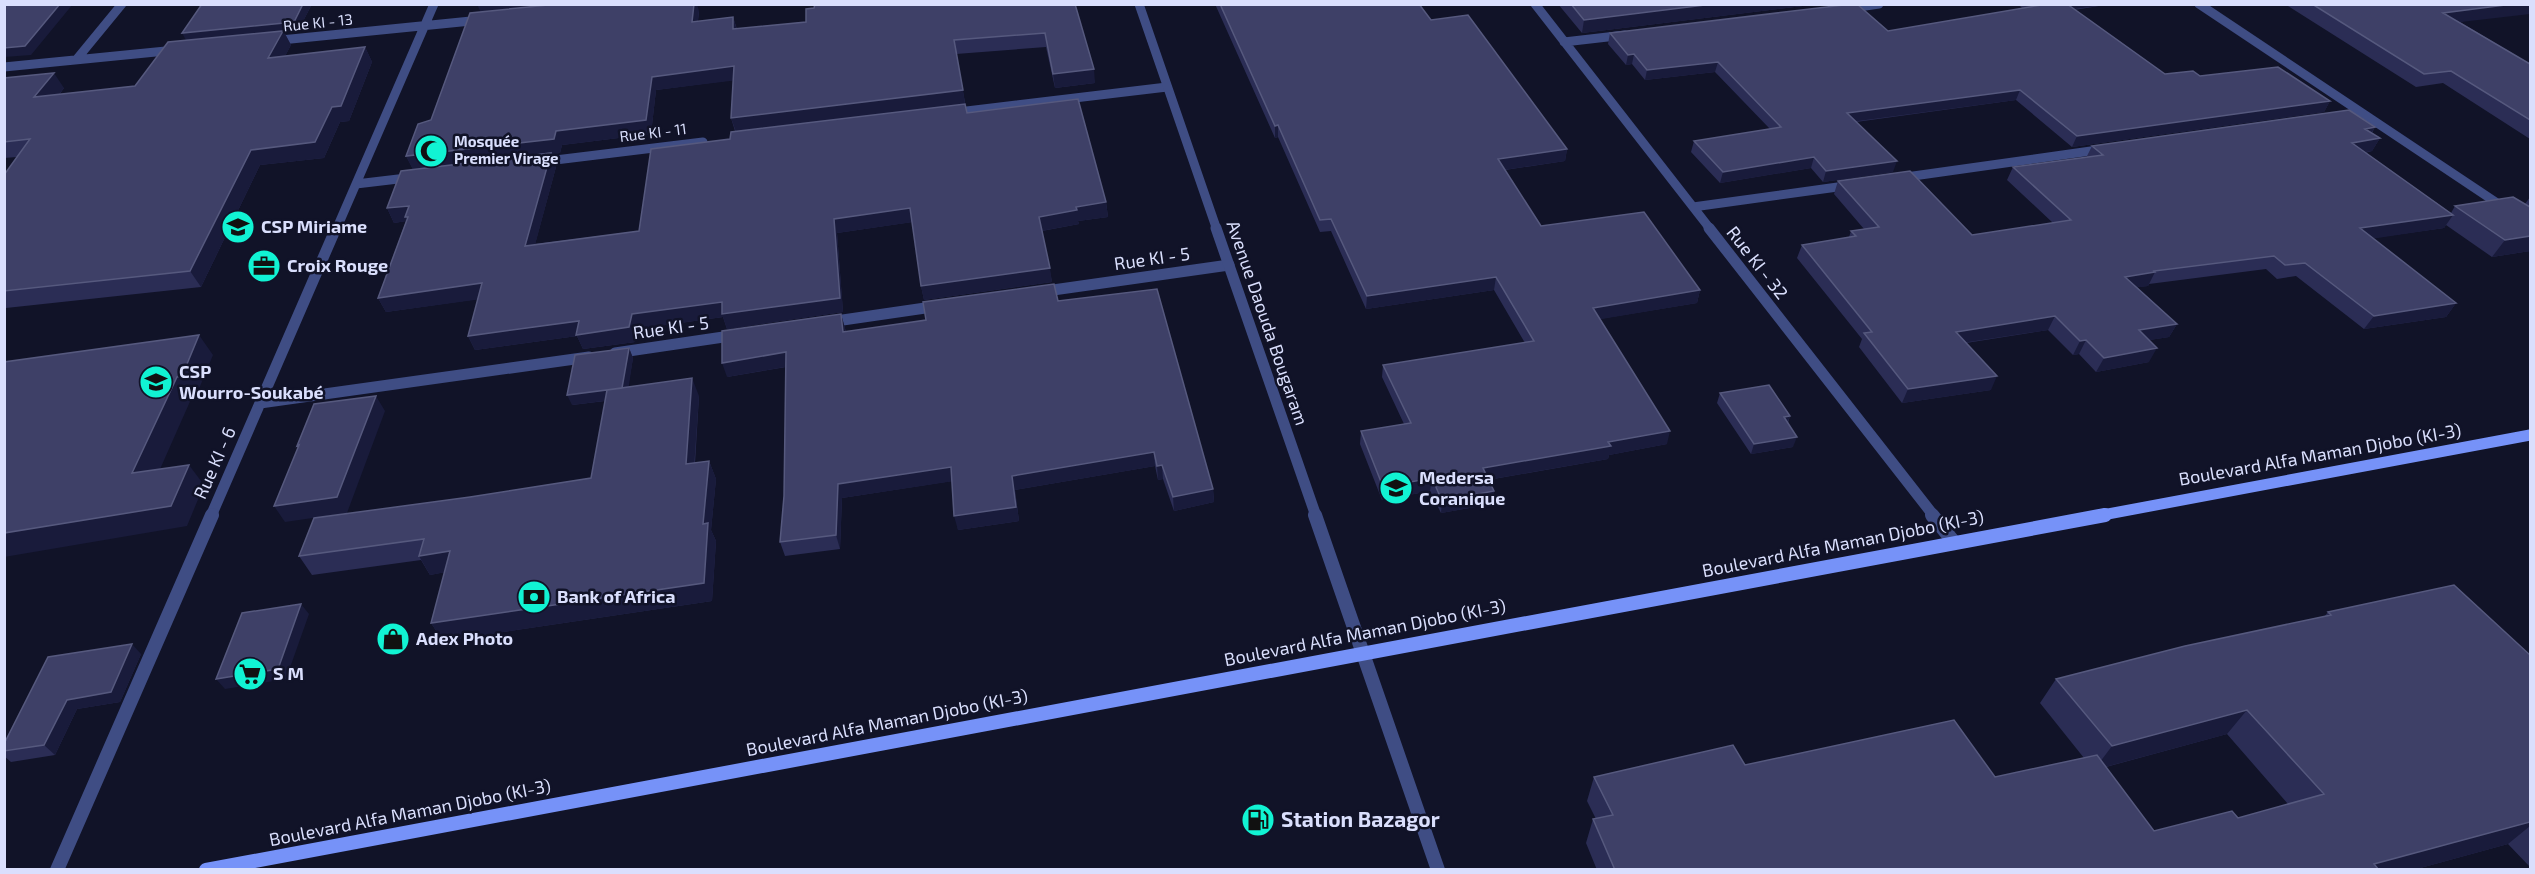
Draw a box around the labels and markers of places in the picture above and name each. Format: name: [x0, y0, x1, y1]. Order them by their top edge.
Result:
place label: Mosquée Premier Virage: [454, 132, 559, 167]
mosque icon: Mosquée Premier Virage: [413, 133, 449, 169]
school or university icon: CSP Miriame: [220, 209, 256, 245]
place label: CSP Miriame: [261, 215, 367, 237]
office icon: Croix Rouge: [246, 248, 282, 284]
place label: Croix Rouge: [287, 254, 388, 276]
place label: CSP Wourro-Soukabé: [179, 360, 324, 403]
school or university icon: CSP Wourro-Soukabé: [138, 364, 174, 400]
place label: Medersa Coranique: [1419, 466, 1505, 509]
school or university icon: Medersa Coranique: [1378, 470, 1414, 506]
bank icon: Bank of Africa: [516, 579, 552, 615]
place label: Bank of Africa: [557, 585, 675, 607]
shop icon: Adex Photo: [375, 621, 411, 657]
place label: Adex Photo: [416, 627, 513, 649]
supermarket icon: S M: [232, 656, 268, 692]
place label: S M: [273, 662, 304, 684]
fuel station icon: Station Bazagor: [1240, 802, 1276, 838]
place label: Station Bazagor: [1281, 806, 1440, 831]

